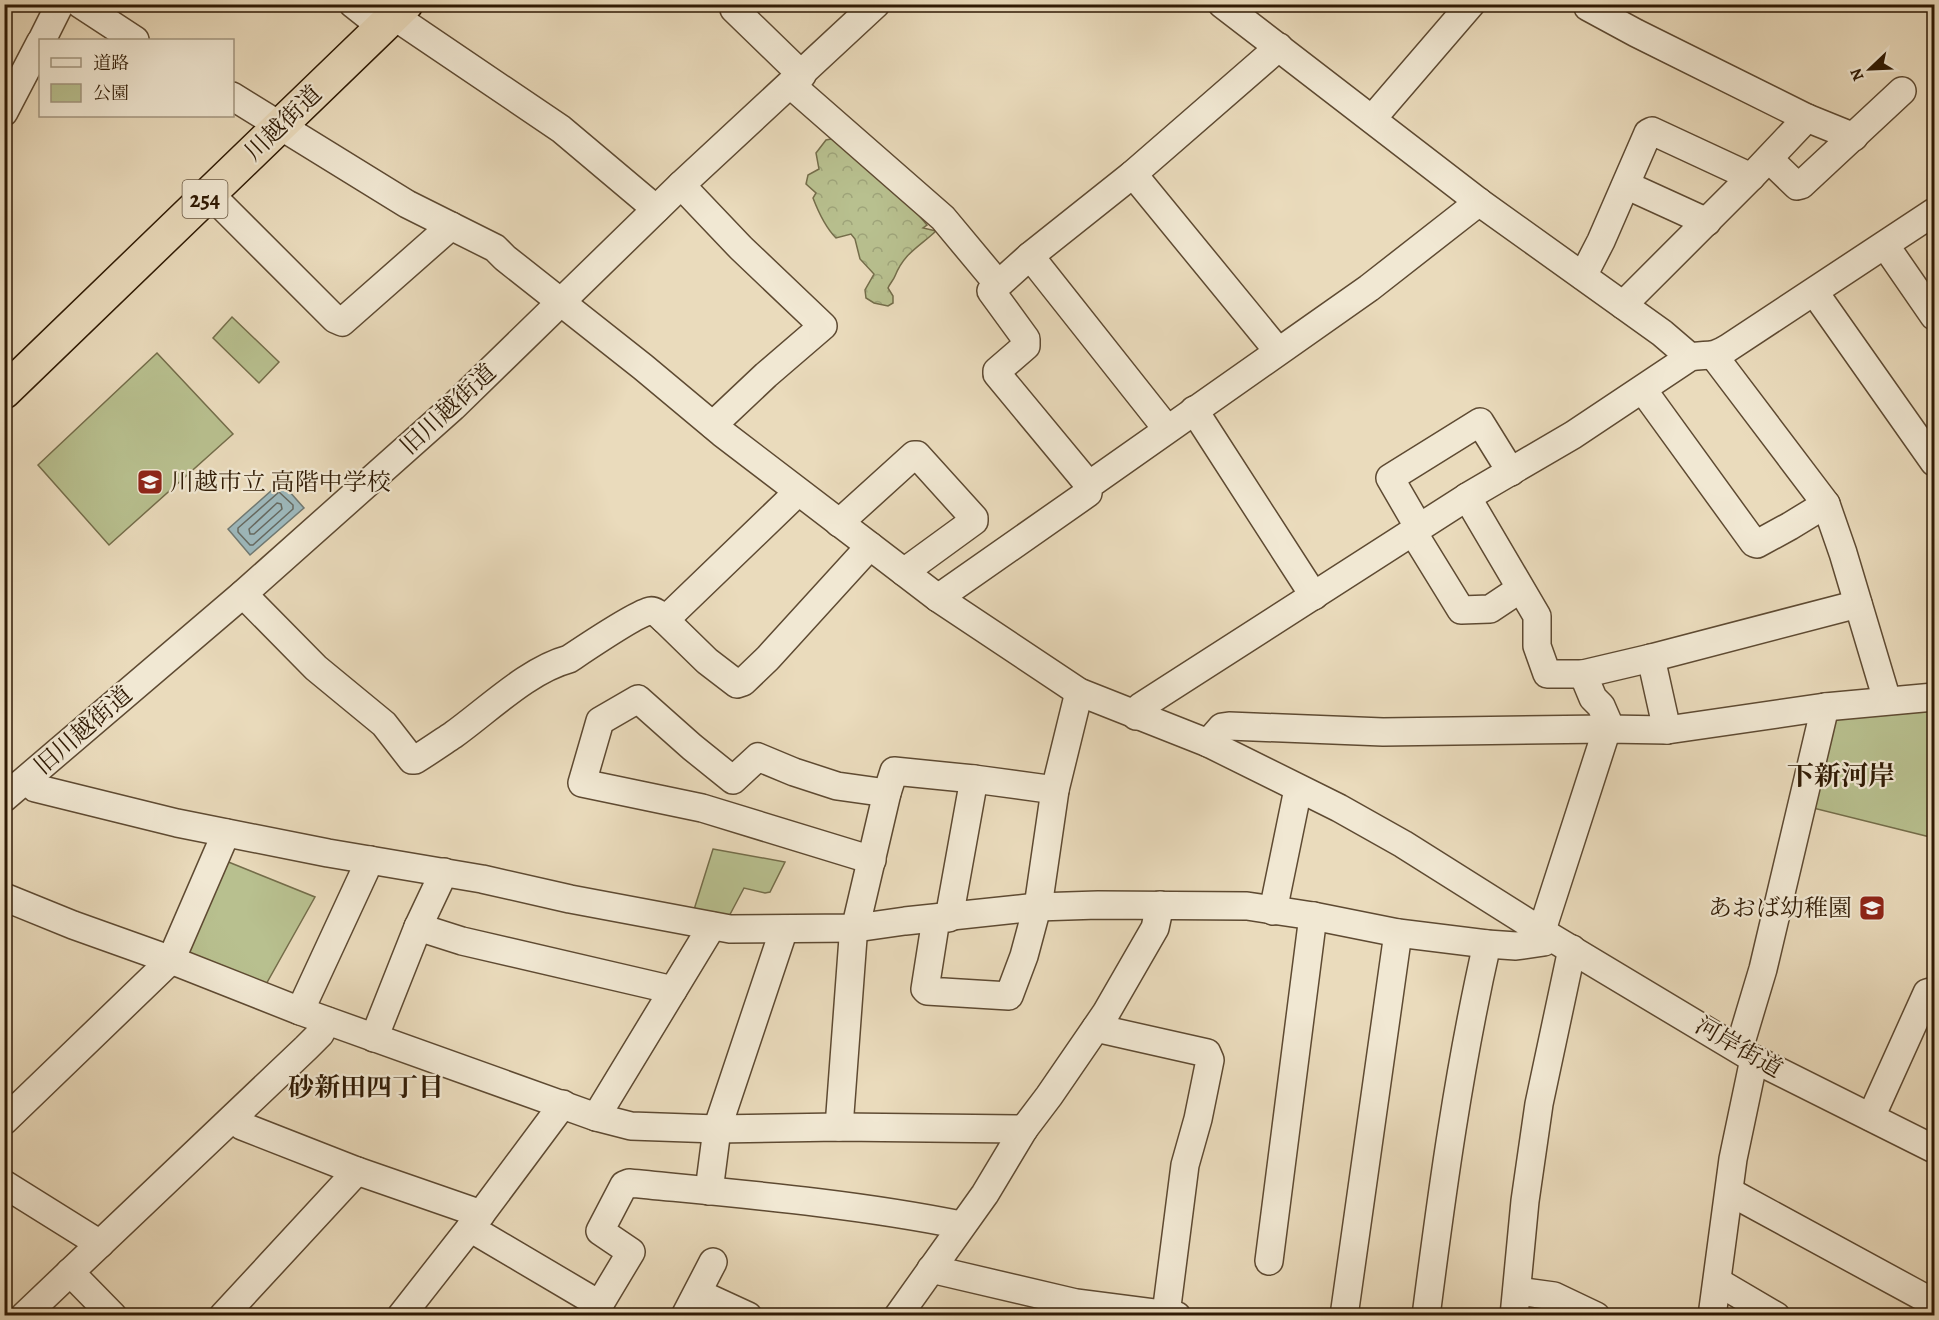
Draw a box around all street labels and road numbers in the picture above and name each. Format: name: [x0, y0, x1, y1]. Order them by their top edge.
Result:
street label: 川越街道: [237, 78, 329, 168]
road number: 254: [182, 180, 228, 218]
street label: 旧川越街道: [393, 356, 503, 462]
street label: 旧川越街道: [27, 679, 139, 781]
street label: 河岸街道: [1689, 1009, 1789, 1085]

